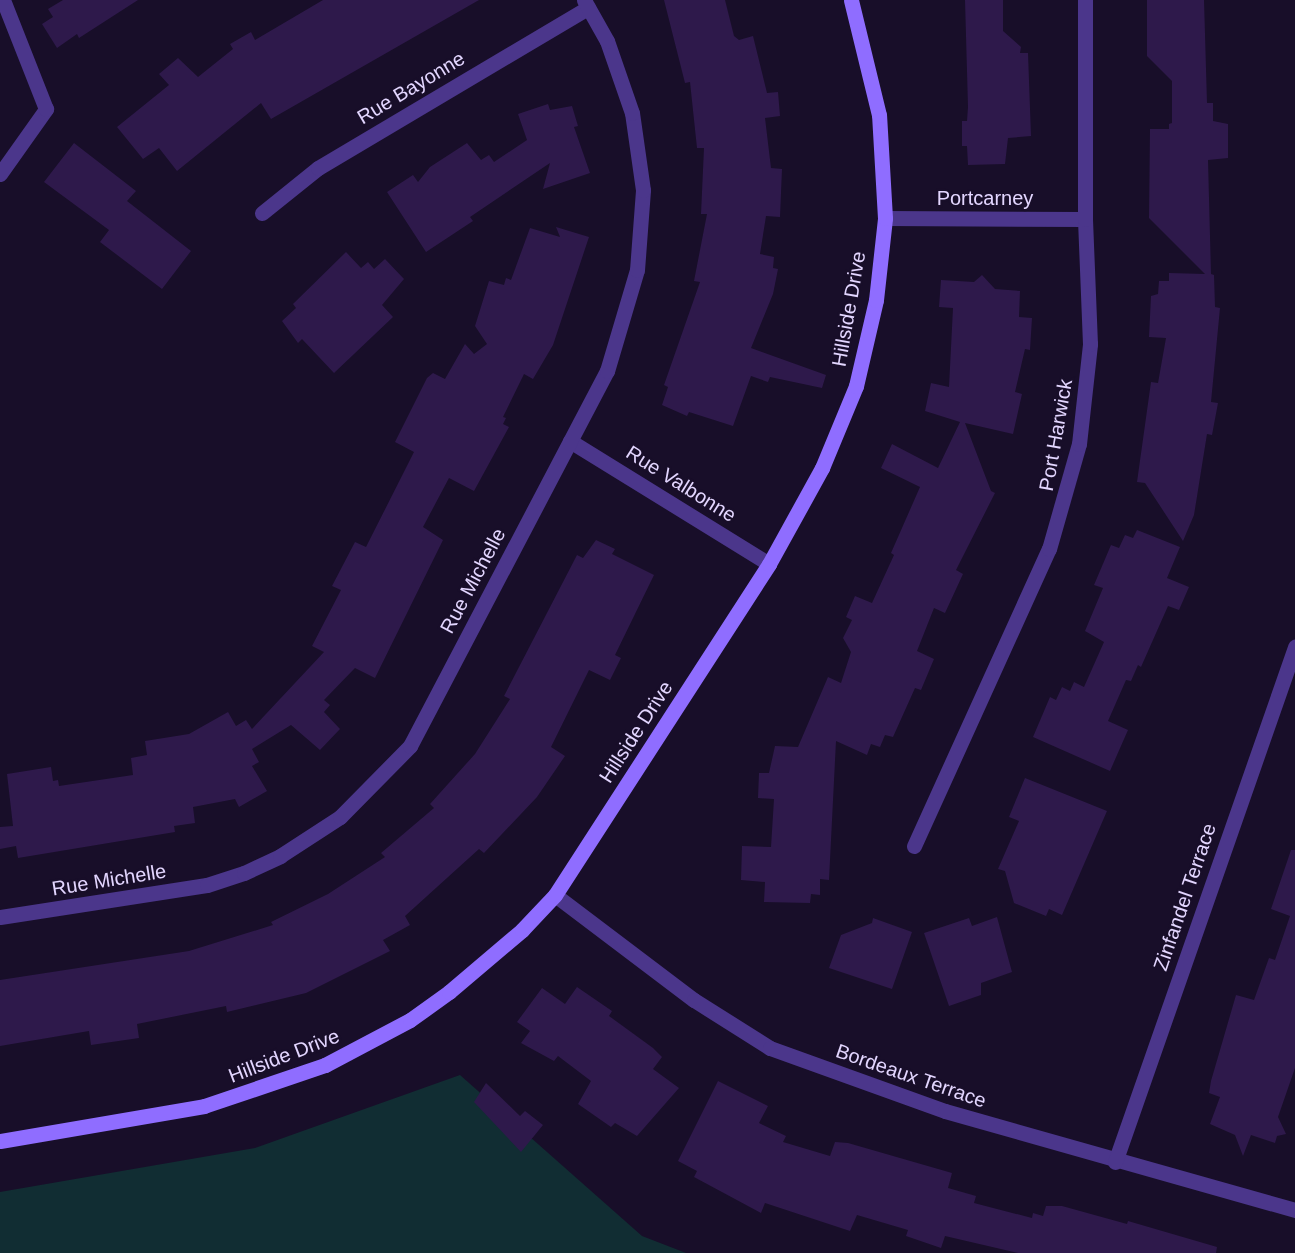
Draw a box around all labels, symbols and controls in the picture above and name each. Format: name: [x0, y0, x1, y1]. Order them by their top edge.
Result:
street label: Rue Bayonne: [353, 47, 469, 129]
street label: Portcarney: [937, 186, 1033, 210]
street label: Hillside Drive: [827, 249, 871, 369]
street label: Port Harwick: [1034, 377, 1078, 493]
street label: Rue Valbonne: [622, 441, 740, 527]
street label: Rue Michelle: [435, 524, 511, 638]
street label: Hillside Drive: [594, 677, 678, 787]
street label: Zinfandel Terrace: [1149, 820, 1221, 974]
street label: Rue Michelle: [50, 859, 168, 901]
street label: Hillside Drive: [225, 1024, 343, 1088]
street label: Bordeaux Terrace: [832, 1039, 990, 1113]

